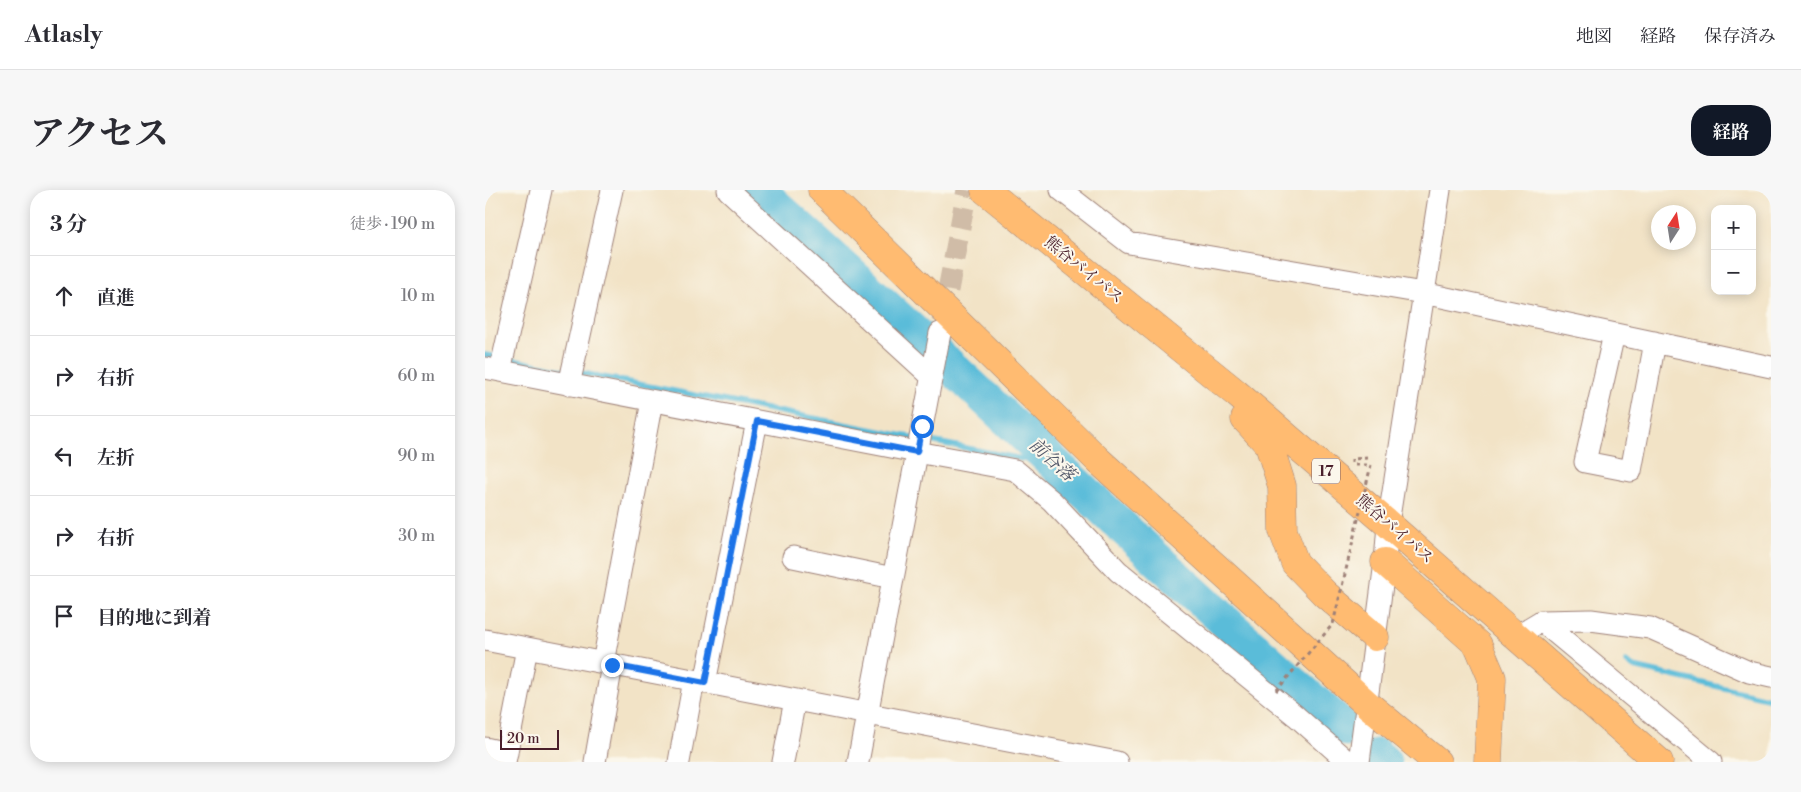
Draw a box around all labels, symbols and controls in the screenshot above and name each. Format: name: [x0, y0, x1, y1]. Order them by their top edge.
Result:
text: Atlasly: [25, 20, 102, 50]
text: 地図: [1576, 25, 1612, 48]
text: 経路: [1640, 25, 1676, 48]
text: 保存済み: [1704, 25, 1776, 48]
button: 経路: [1691, 105, 1771, 156]
text: アクセス: [30, 113, 169, 156]
north arrow: [1651, 205, 1696, 250]
map controls: [1711, 205, 1756, 295]
button: +: [1711, 205, 1756, 250]
text: 3 分: [50, 212, 87, 238]
text: 徒歩 · 190 m: [350, 214, 435, 234]
street label: 熊谷バイパス: [1041, 232, 1127, 308]
button: −: [1711, 250, 1756, 295]
icon: ahead: [50, 282, 78, 310]
text: 直進: [97, 286, 135, 310]
text: 10 m: [401, 286, 435, 306]
icon: right: [50, 362, 78, 390]
text: 右折: [97, 366, 135, 390]
text: 60 m: [397, 366, 435, 386]
route start: [911, 415, 934, 438]
water label: 前谷落: [1024, 433, 1082, 489]
icon: left: [50, 442, 78, 470]
text: 左折: [97, 446, 135, 470]
text: 90 m: [397, 446, 435, 466]
road number: 17: [1312, 458, 1340, 484]
street label: 熊谷バイパス: [1352, 490, 1438, 568]
icon: right: [50, 522, 78, 550]
text: 右折: [97, 526, 135, 550]
text: 30 m: [398, 526, 435, 546]
icon: arrive: [50, 602, 78, 630]
text: 目的地に到着: [97, 606, 211, 630]
route end: [601, 654, 624, 677]
scale bar: [500, 727, 559, 750]
text: 20 m: [507, 730, 539, 748]

